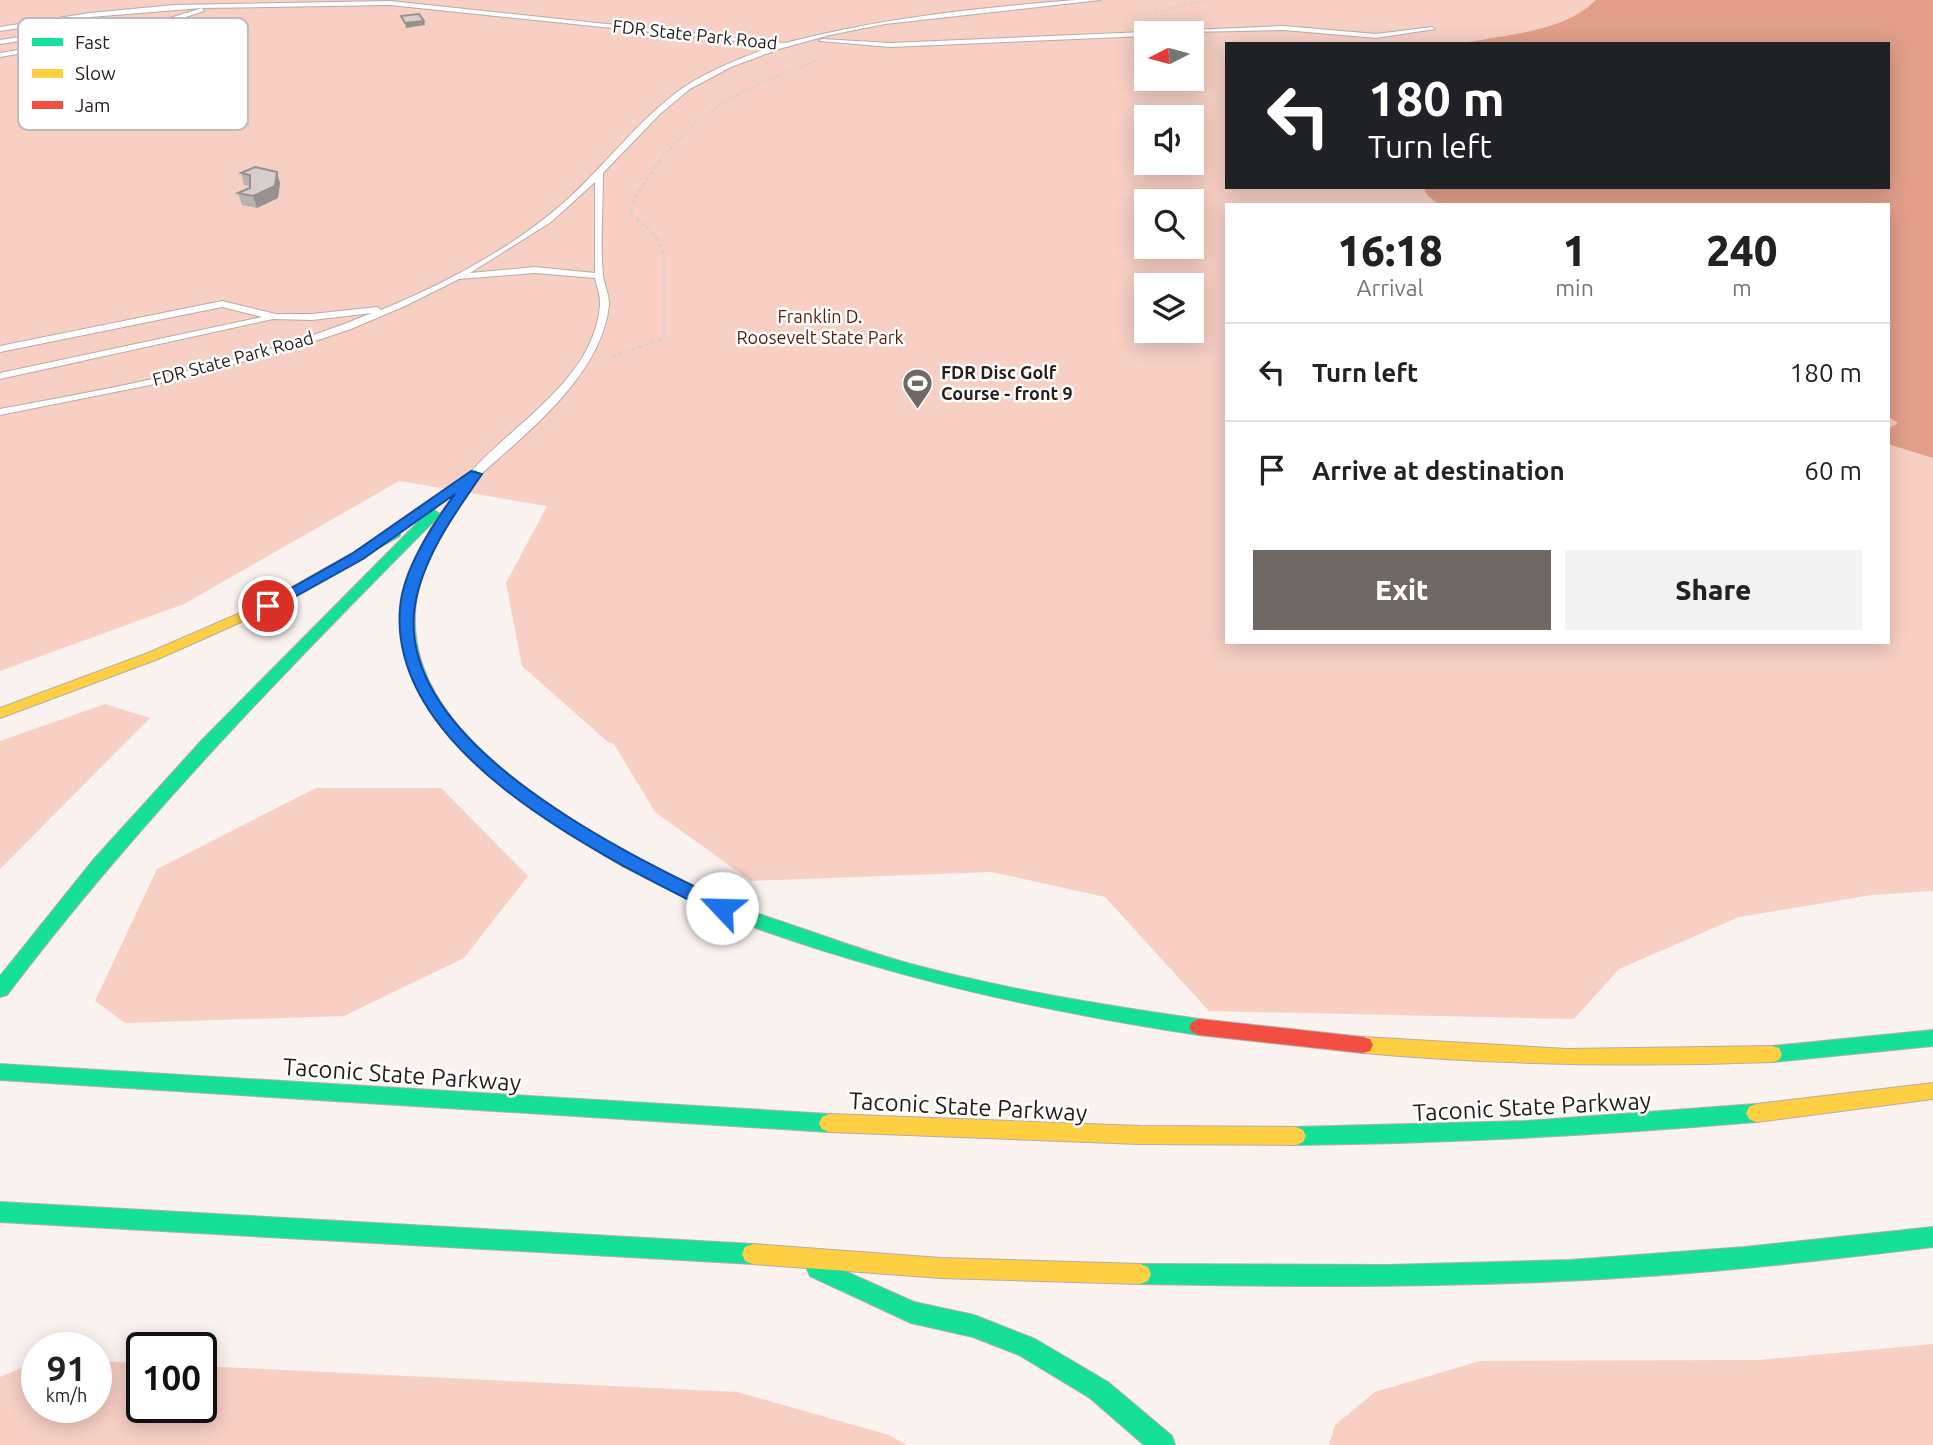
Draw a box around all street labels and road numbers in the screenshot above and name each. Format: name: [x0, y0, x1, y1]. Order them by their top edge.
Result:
street label: FDR State Park Road: [612, 15, 779, 53]
street label: FDR State Park Road: [150, 327, 315, 389]
street label: Taconic State Parkway: [282, 1053, 522, 1096]
street label: Taconic State Parkway: [848, 1087, 1088, 1126]
street label: Taconic State Parkway: [1412, 1087, 1652, 1126]

